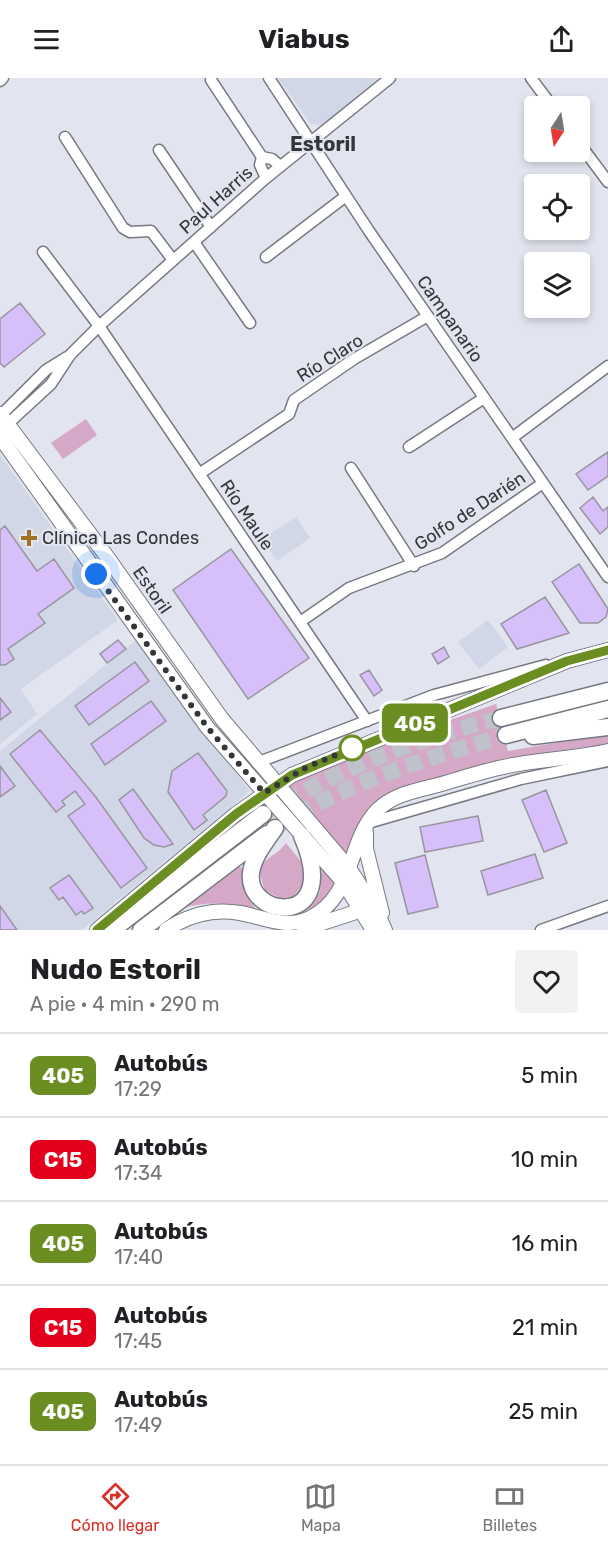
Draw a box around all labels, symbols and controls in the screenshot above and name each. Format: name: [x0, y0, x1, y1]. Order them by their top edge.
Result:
icon: menu: [30, 23, 63, 56]
text: Viabus: [258, 23, 350, 55]
icon: share: [545, 23, 578, 56]
north arrow: [524, 96, 590, 162]
map controls: [524, 96, 590, 318]
district label: Estoril: [290, 132, 356, 156]
street label: Paul Harris: [175, 161, 257, 239]
button: locate: [524, 174, 590, 240]
button: layers: [524, 252, 590, 318]
street label: Campanario: [412, 271, 488, 367]
street label: Río Claro: [293, 329, 367, 387]
street label: Golfo de Darién: [410, 467, 530, 555]
street label: Río Maule: [215, 476, 279, 554]
place label: Clínica Las Condes: [42, 527, 199, 549]
marker: Clínica Las Condes: [20, 529, 38, 547]
your location: [81, 559, 111, 589]
street label: Estoril: [128, 562, 176, 618]
line badge: 405: [380, 704, 450, 742]
text: 405: [394, 711, 436, 736]
unlabelled marker: [339, 735, 365, 761]
button: heart: [515, 950, 578, 1013]
text: Nudo Estoril: [30, 953, 201, 986]
text: A pie · 4 min · 290 m: [30, 992, 220, 1016]
text: Autobús: [114, 1050, 208, 1077]
text: 5 min: [521, 1062, 578, 1089]
text: 405: [42, 1063, 84, 1088]
text: 17:29: [114, 1077, 162, 1101]
text: Autobús: [114, 1134, 208, 1161]
text: 10 min: [511, 1146, 578, 1173]
text: C15: [44, 1147, 82, 1172]
text: 17:34: [114, 1161, 162, 1185]
text: Autobús: [114, 1218, 208, 1245]
text: 16 min: [512, 1230, 578, 1257]
text: 405: [42, 1231, 84, 1256]
text: 17:40: [114, 1245, 163, 1269]
text: Autobús: [114, 1302, 208, 1329]
text: 21 min: [512, 1314, 578, 1341]
text: C15: [44, 1315, 82, 1340]
text: 17:45: [114, 1329, 162, 1353]
text: Autobús: [114, 1386, 208, 1413]
text: 25 min: [508, 1398, 578, 1425]
text: 405: [42, 1399, 84, 1424]
text: 17:49: [114, 1413, 162, 1437]
tab: Cómo llegar: [71, 1480, 159, 1535]
tab: Mapa: [301, 1480, 341, 1535]
tab: Billetes: [483, 1480, 537, 1535]

